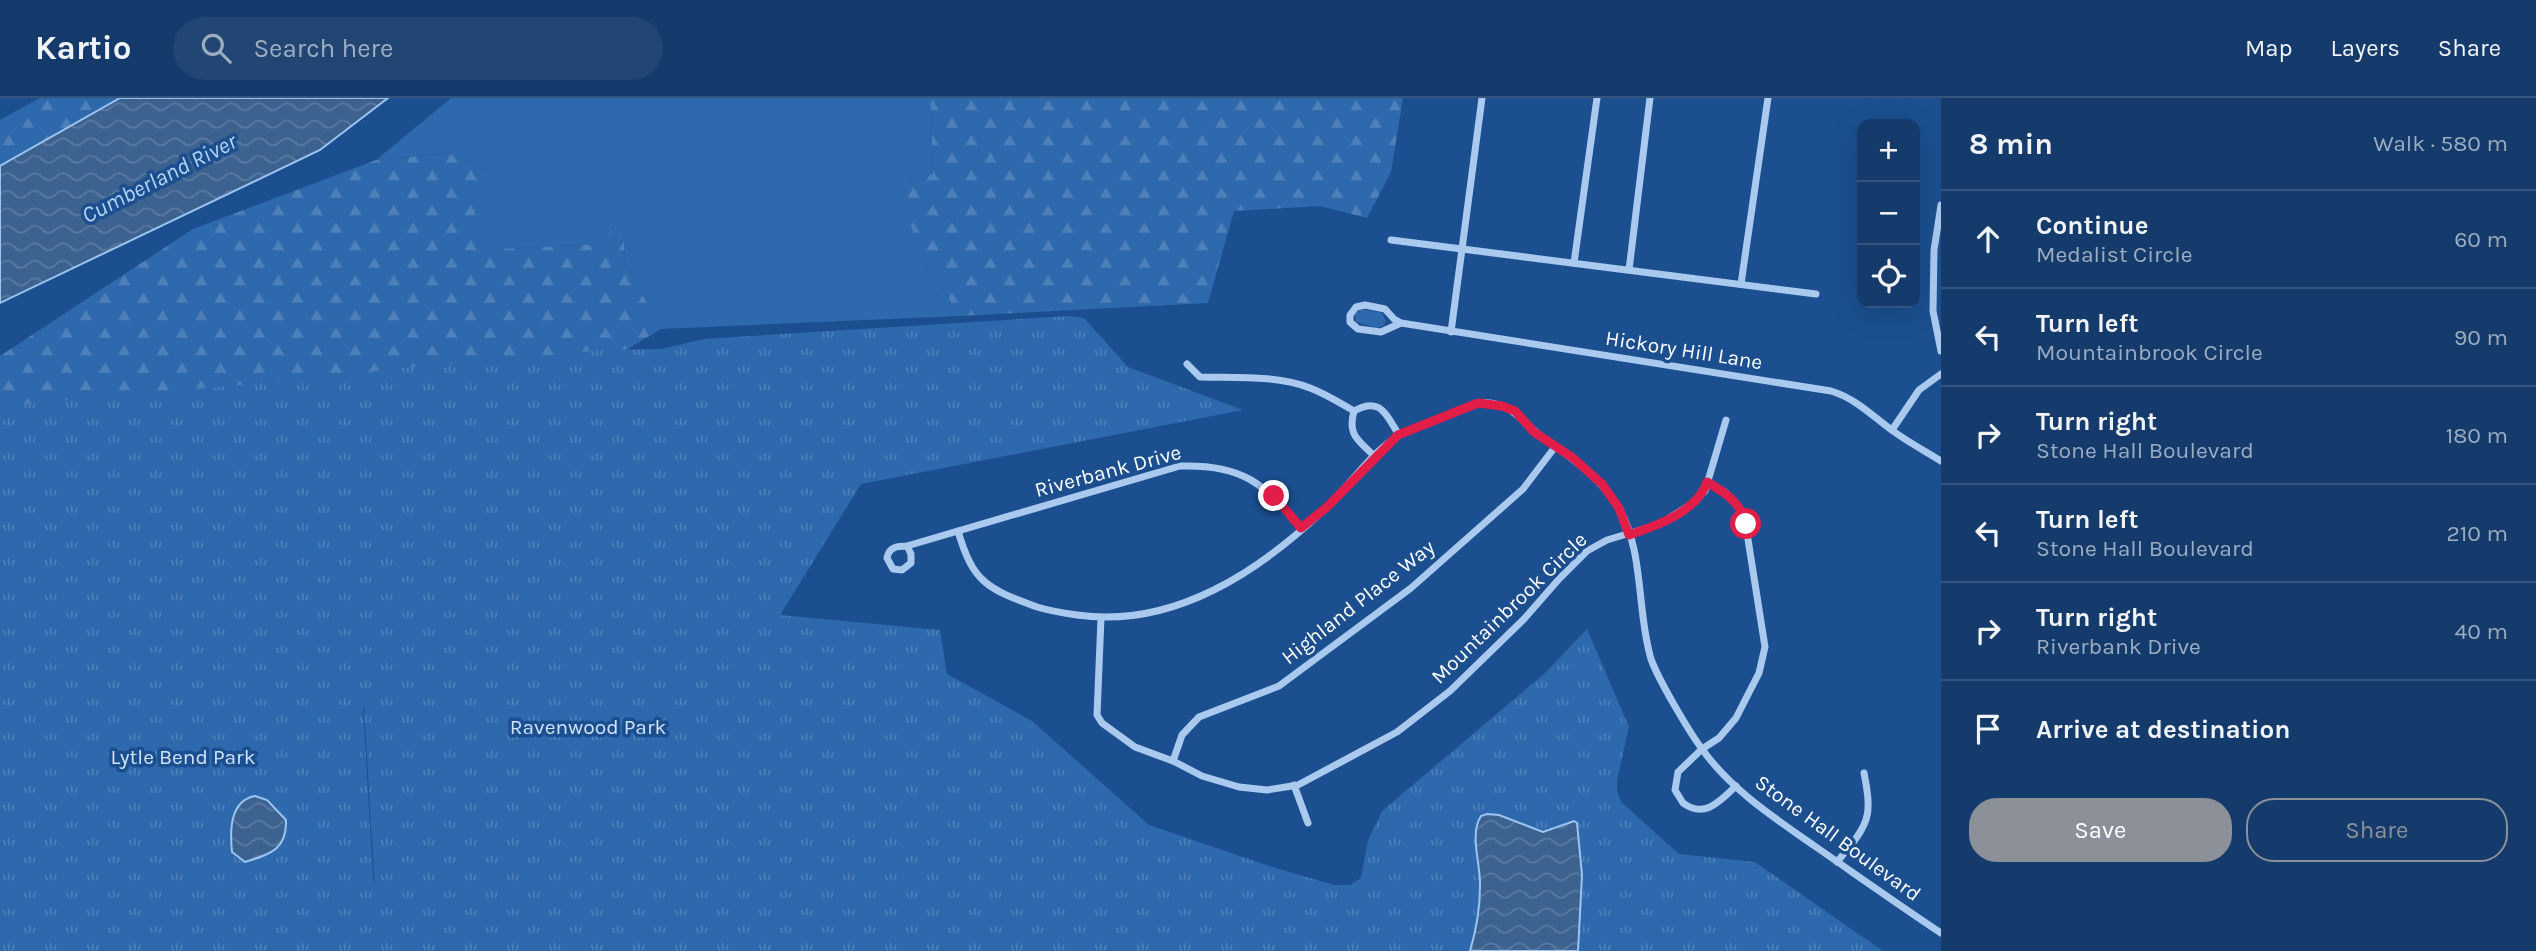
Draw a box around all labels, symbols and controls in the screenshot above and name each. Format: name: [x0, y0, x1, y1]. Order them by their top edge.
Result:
search box: [173, 17, 663, 80]
text: Kartio: [35, 29, 131, 67]
icon: search: [197, 29, 235, 67]
text: Search here: [253, 33, 393, 64]
text: Map: [2245, 34, 2293, 62]
text: Layers: [2331, 34, 2400, 62]
text: Share: [2438, 34, 2501, 62]
map controls: [1857, 119, 1920, 308]
button: +: [1857, 119, 1920, 182]
text: 8 min: [1969, 126, 2053, 162]
water label: Cumberland River: [77, 127, 242, 229]
text: Walk · 580 m: [2373, 130, 2508, 157]
button: −: [1857, 182, 1920, 245]
text: Continue: [2036, 210, 2148, 241]
icon: ahead: [1969, 220, 2007, 258]
text: 60 m: [2454, 226, 2508, 253]
text: Medalist Circle: [2036, 241, 2192, 268]
button: locate: [1857, 245, 1920, 308]
text: Turn left: [2036, 308, 2138, 339]
icon: left: [1969, 318, 2007, 356]
text: 90 m: [2454, 324, 2508, 351]
street label: Hickory Hill Lane: [1604, 326, 1764, 374]
text: Mountainbrook Circle: [2036, 339, 2263, 366]
text: Turn right: [2036, 406, 2157, 437]
icon: right: [1969, 416, 2007, 454]
text: 180 m: [2446, 422, 2508, 449]
text: Stone Hall Boulevard: [2036, 437, 2254, 464]
street label: Riverbank Drive: [1032, 440, 1184, 502]
route end: [1258, 480, 1289, 511]
text: Turn left: [2036, 504, 2138, 535]
route start: [1730, 508, 1761, 539]
icon: left: [1969, 514, 2007, 552]
text: 210 m: [2446, 520, 2508, 547]
street label: Mountainbrook Circle: [1426, 527, 1592, 689]
street label: Highland Place Way: [1277, 535, 1439, 669]
text: Stone Hall Boulevard: [2036, 535, 2254, 562]
text: Turn right: [2036, 602, 2157, 633]
icon: right: [1969, 612, 2007, 650]
text: 40 m: [2455, 618, 2508, 645]
text: Riverbank Drive: [2036, 633, 2201, 660]
icon: arrive: [1969, 710, 2007, 748]
text: Arrive at destination: [2036, 714, 2290, 745]
park label: Ravenwood Park: [510, 715, 666, 739]
park label: Lytle Bend Park: [110, 745, 256, 769]
street label: Stone Hall Boulevard: [1750, 770, 1926, 906]
button: Save: [1969, 798, 2232, 862]
button: Share: [2246, 798, 2508, 862]

